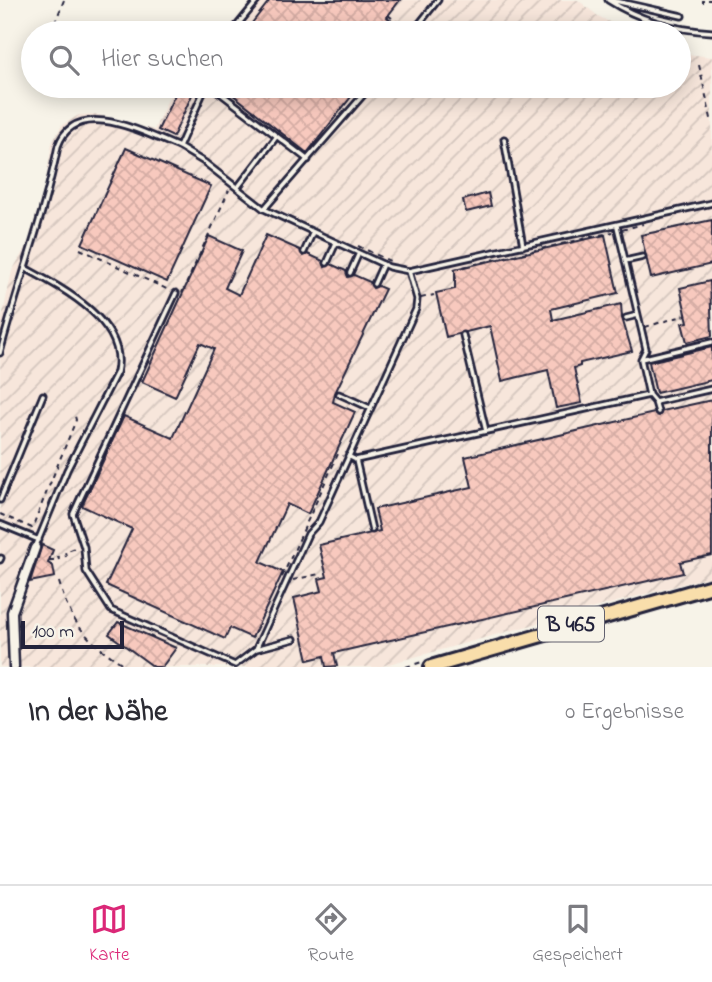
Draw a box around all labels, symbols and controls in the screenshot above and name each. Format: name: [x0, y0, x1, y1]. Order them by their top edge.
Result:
search box: [21, 21, 691, 98]
icon: search: [45, 41, 83, 79]
text: Hier suchen: [101, 41, 223, 79]
road number: B 465: [538, 606, 604, 642]
scale bar: [21, 618, 124, 650]
text: 100 m: [32, 619, 74, 646]
text: In der Nähe: [28, 691, 168, 735]
text: 0 Ergebnisse: [565, 696, 684, 729]
tab: Karte: [89, 900, 129, 969]
tab: Route: [308, 900, 354, 969]
tab: Gespeichert: [532, 900, 623, 969]

